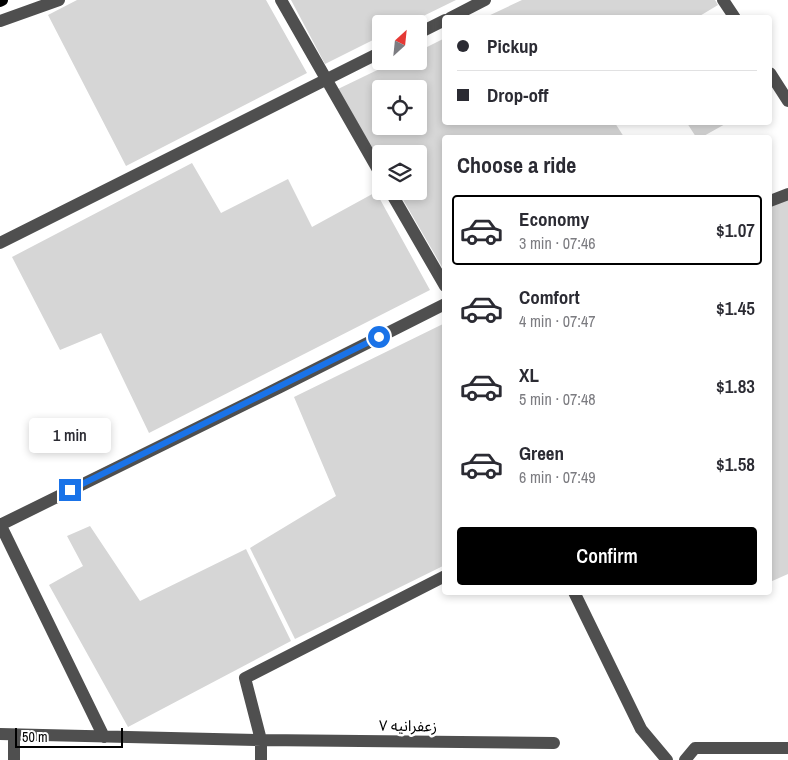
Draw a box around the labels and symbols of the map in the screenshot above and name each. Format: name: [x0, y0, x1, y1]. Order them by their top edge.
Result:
north arrow: [372, 15, 428, 70]
route start: [368, 326, 390, 348]
callout: 1 min: [29, 418, 111, 452]
route end: [59, 479, 81, 501]
street label: زعفرانیه ۷: [379, 714, 437, 737]
scale bar: [15, 725, 122, 748]

